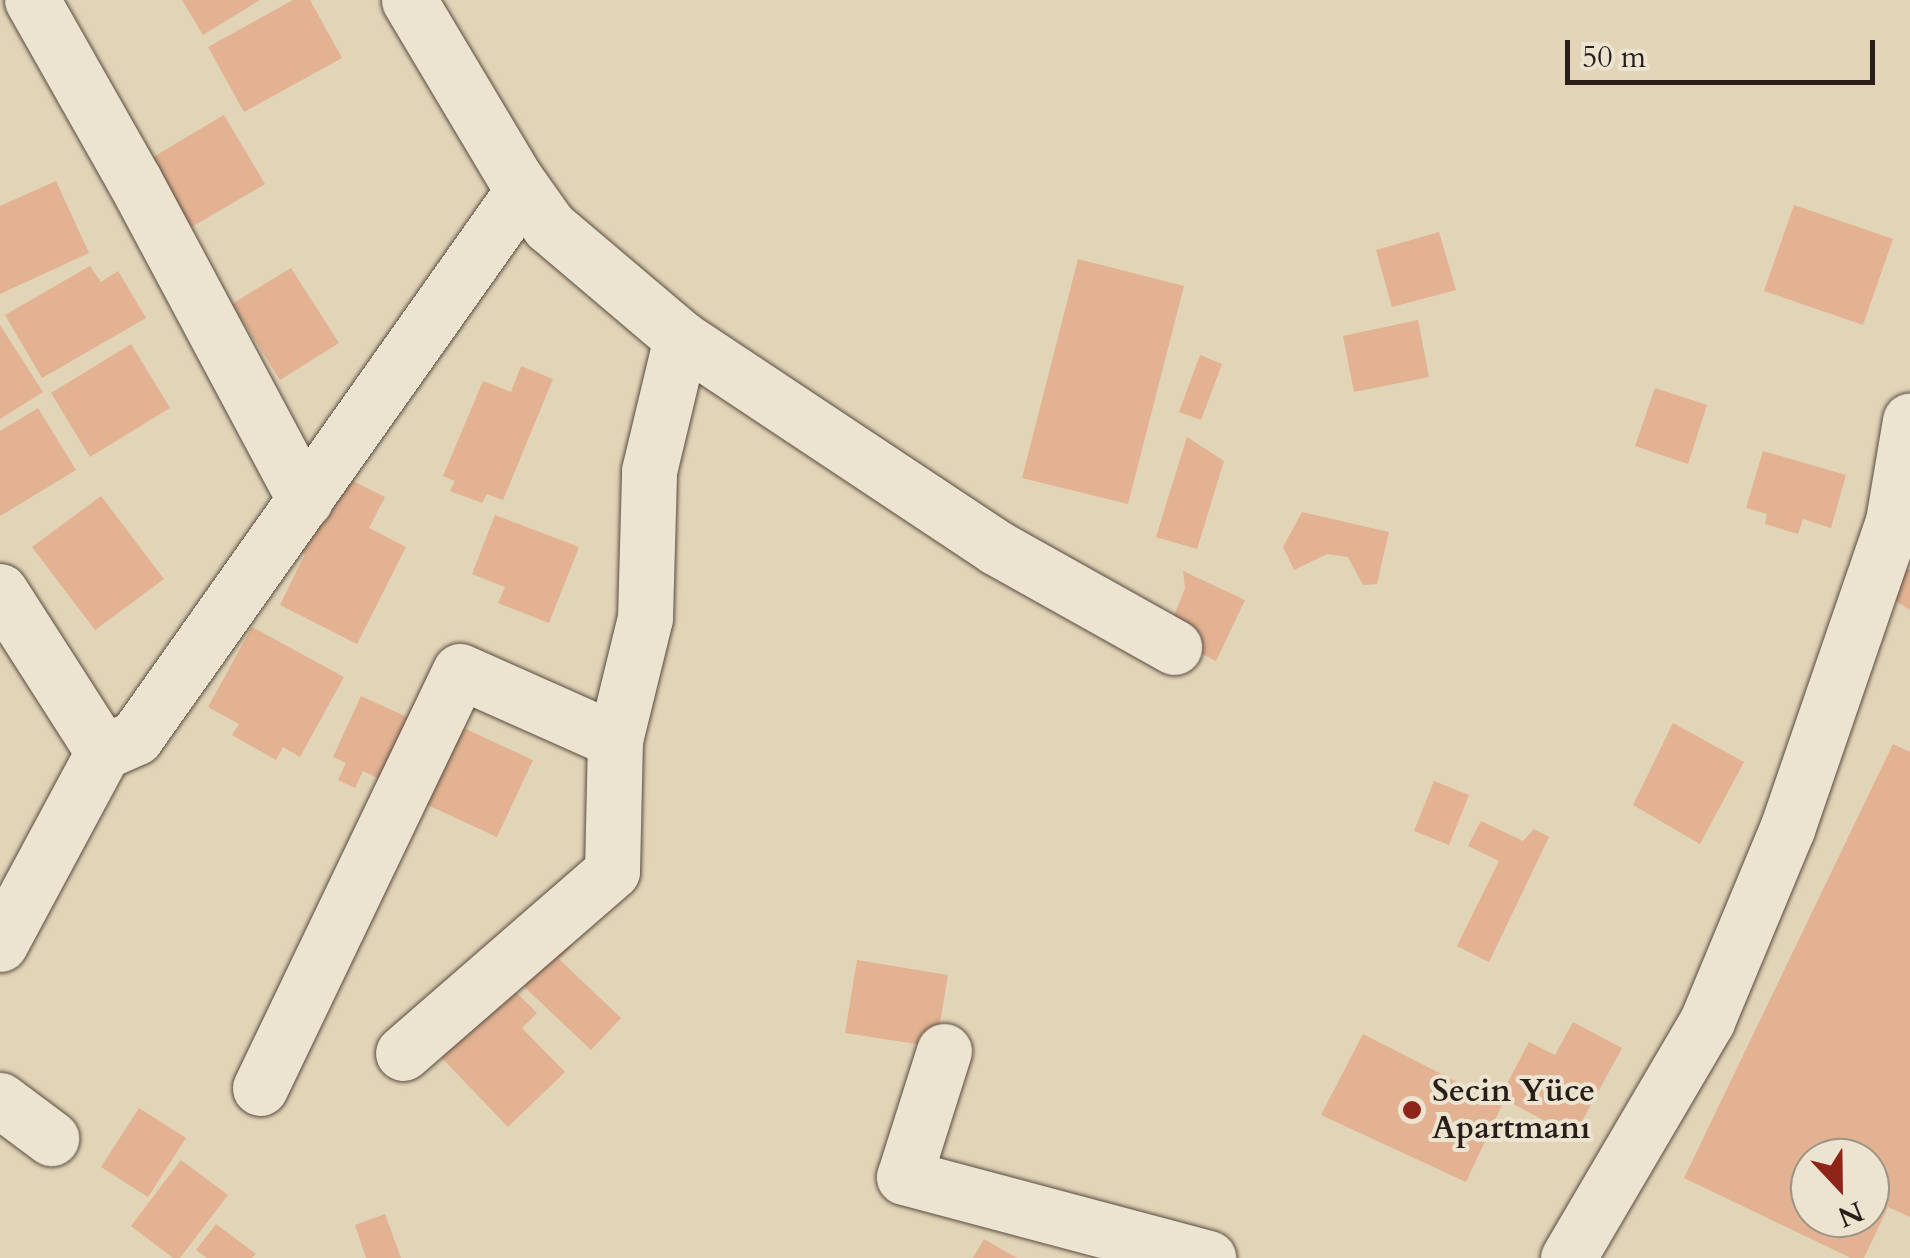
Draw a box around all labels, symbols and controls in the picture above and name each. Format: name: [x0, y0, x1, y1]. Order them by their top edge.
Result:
scale bar: [1570, 20, 1880, 82]
text: 50 m: [1582, 37, 1646, 78]
place label: Secin Yüce Apartmanı: [1432, 1073, 1595, 1148]
marker: Secin Yüce Apartmanı: [1401, 1099, 1423, 1121]
north arrow: [1790, 1138, 1890, 1238]
text: N: [1832, 1192, 1869, 1236]

